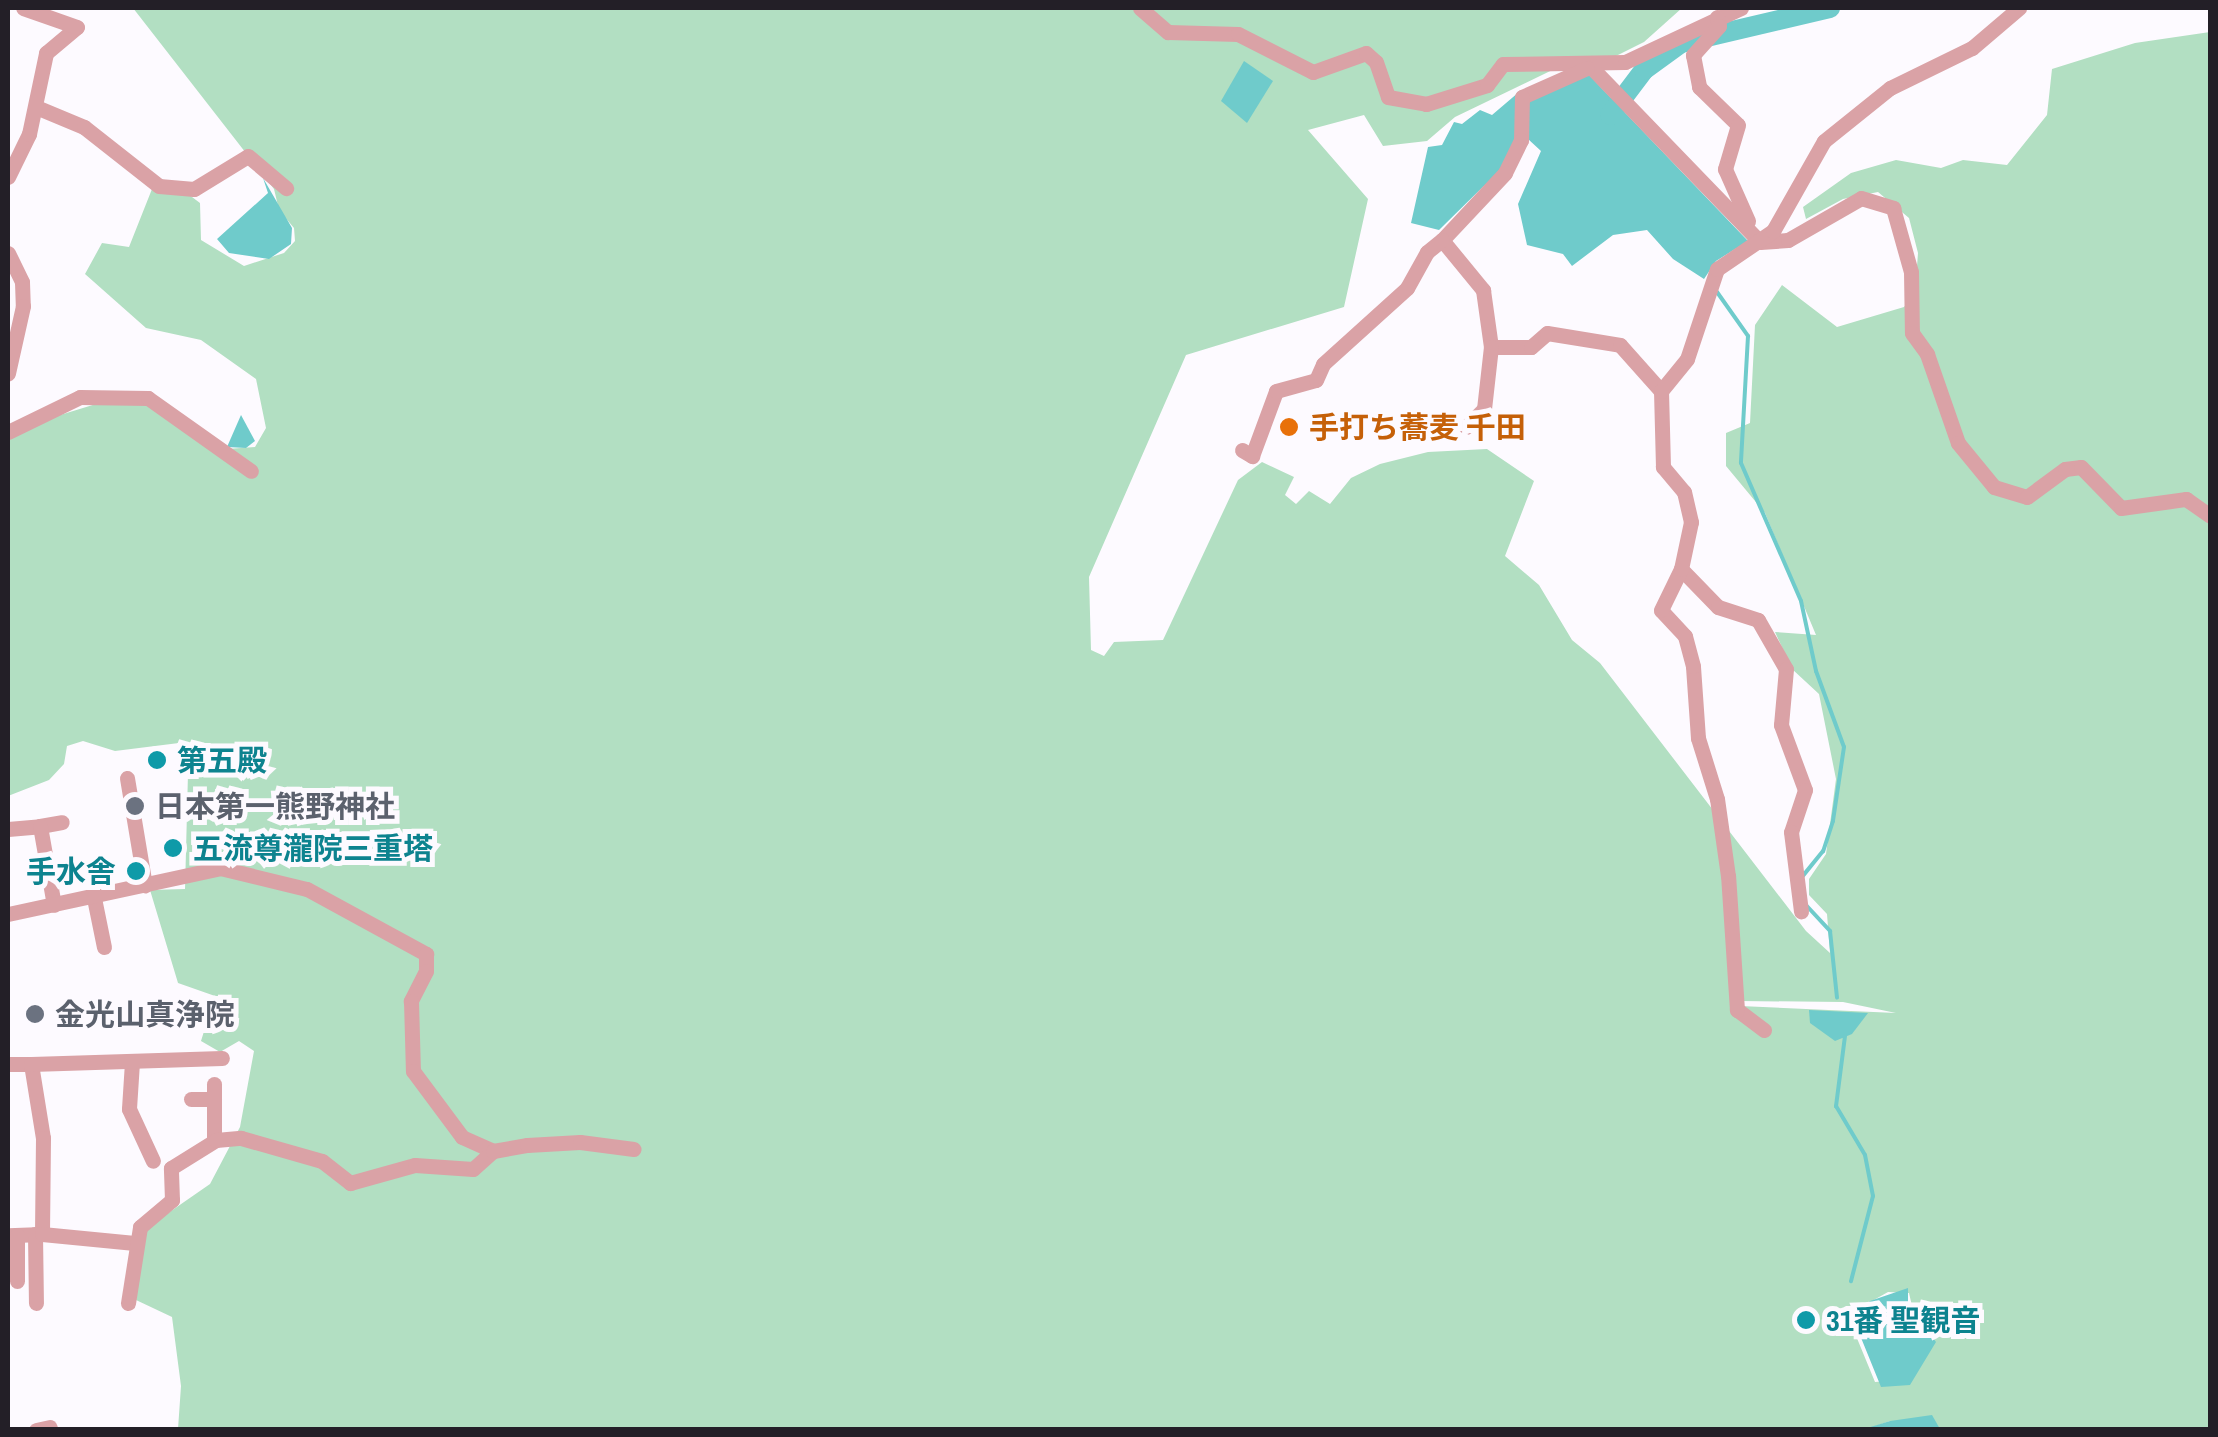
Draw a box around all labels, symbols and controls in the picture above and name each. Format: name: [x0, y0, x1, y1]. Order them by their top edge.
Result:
place label: 手打ち蕎麦 千田: [1309, 409, 1526, 445]
marker: 手打ち蕎麦 千田: [1278, 416, 1300, 438]
place label: 第五殿: [177, 742, 267, 778]
marker: 第五殿: [146, 749, 168, 771]
place label: 日本第一熊野神社: [155, 788, 395, 824]
marker: 日本第一熊野神社: [124, 795, 146, 817]
place label: 五流尊瀧院三重塔: [193, 830, 433, 866]
marker: 五流尊瀧院三重塔: [162, 837, 184, 859]
place label: 手水舎: [26, 853, 116, 889]
marker: 手水舎: [125, 860, 147, 882]
place label: 金光山真浄院: [55, 996, 235, 1032]
marker: 金光山真浄院: [24, 1003, 46, 1025]
place label: 31番 聖観音: [1826, 1302, 1980, 1338]
marker: 31番 聖観音: [1795, 1309, 1817, 1331]

